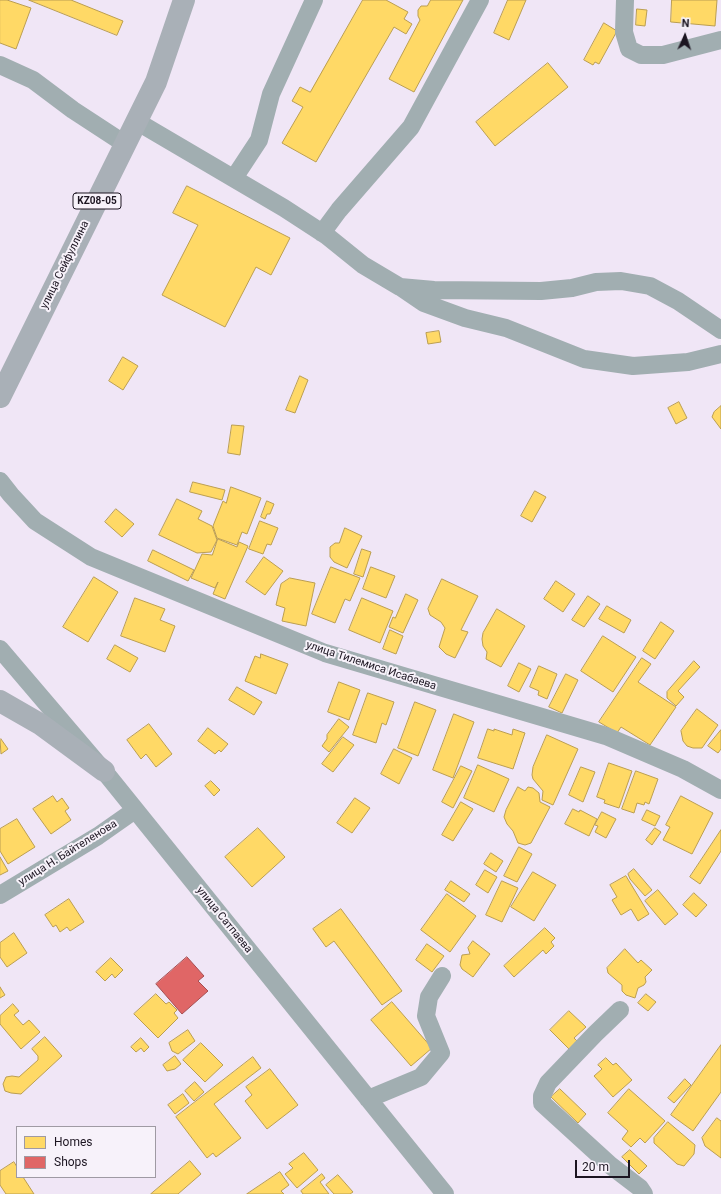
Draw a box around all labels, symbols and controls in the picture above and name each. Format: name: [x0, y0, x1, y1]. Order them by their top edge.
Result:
north arrow: [665, 16, 705, 56]
text: N: [681, 17, 690, 30]
road number: KZ08-05: [73, 193, 121, 209]
street label: улица Сейфуллина: [38, 219, 92, 311]
street label: улица Тилемиса Исабаева: [304, 639, 438, 693]
street label: улица Н. Байтеленова: [16, 817, 120, 889]
street label: улица Сатпаева: [193, 884, 255, 956]
legend: [16, 1126, 156, 1178]
text: Homes: [54, 1135, 92, 1149]
scale bar: [577, 1152, 632, 1178]
text: Shops: [54, 1155, 88, 1169]
text: 20 m: [582, 1160, 609, 1174]

